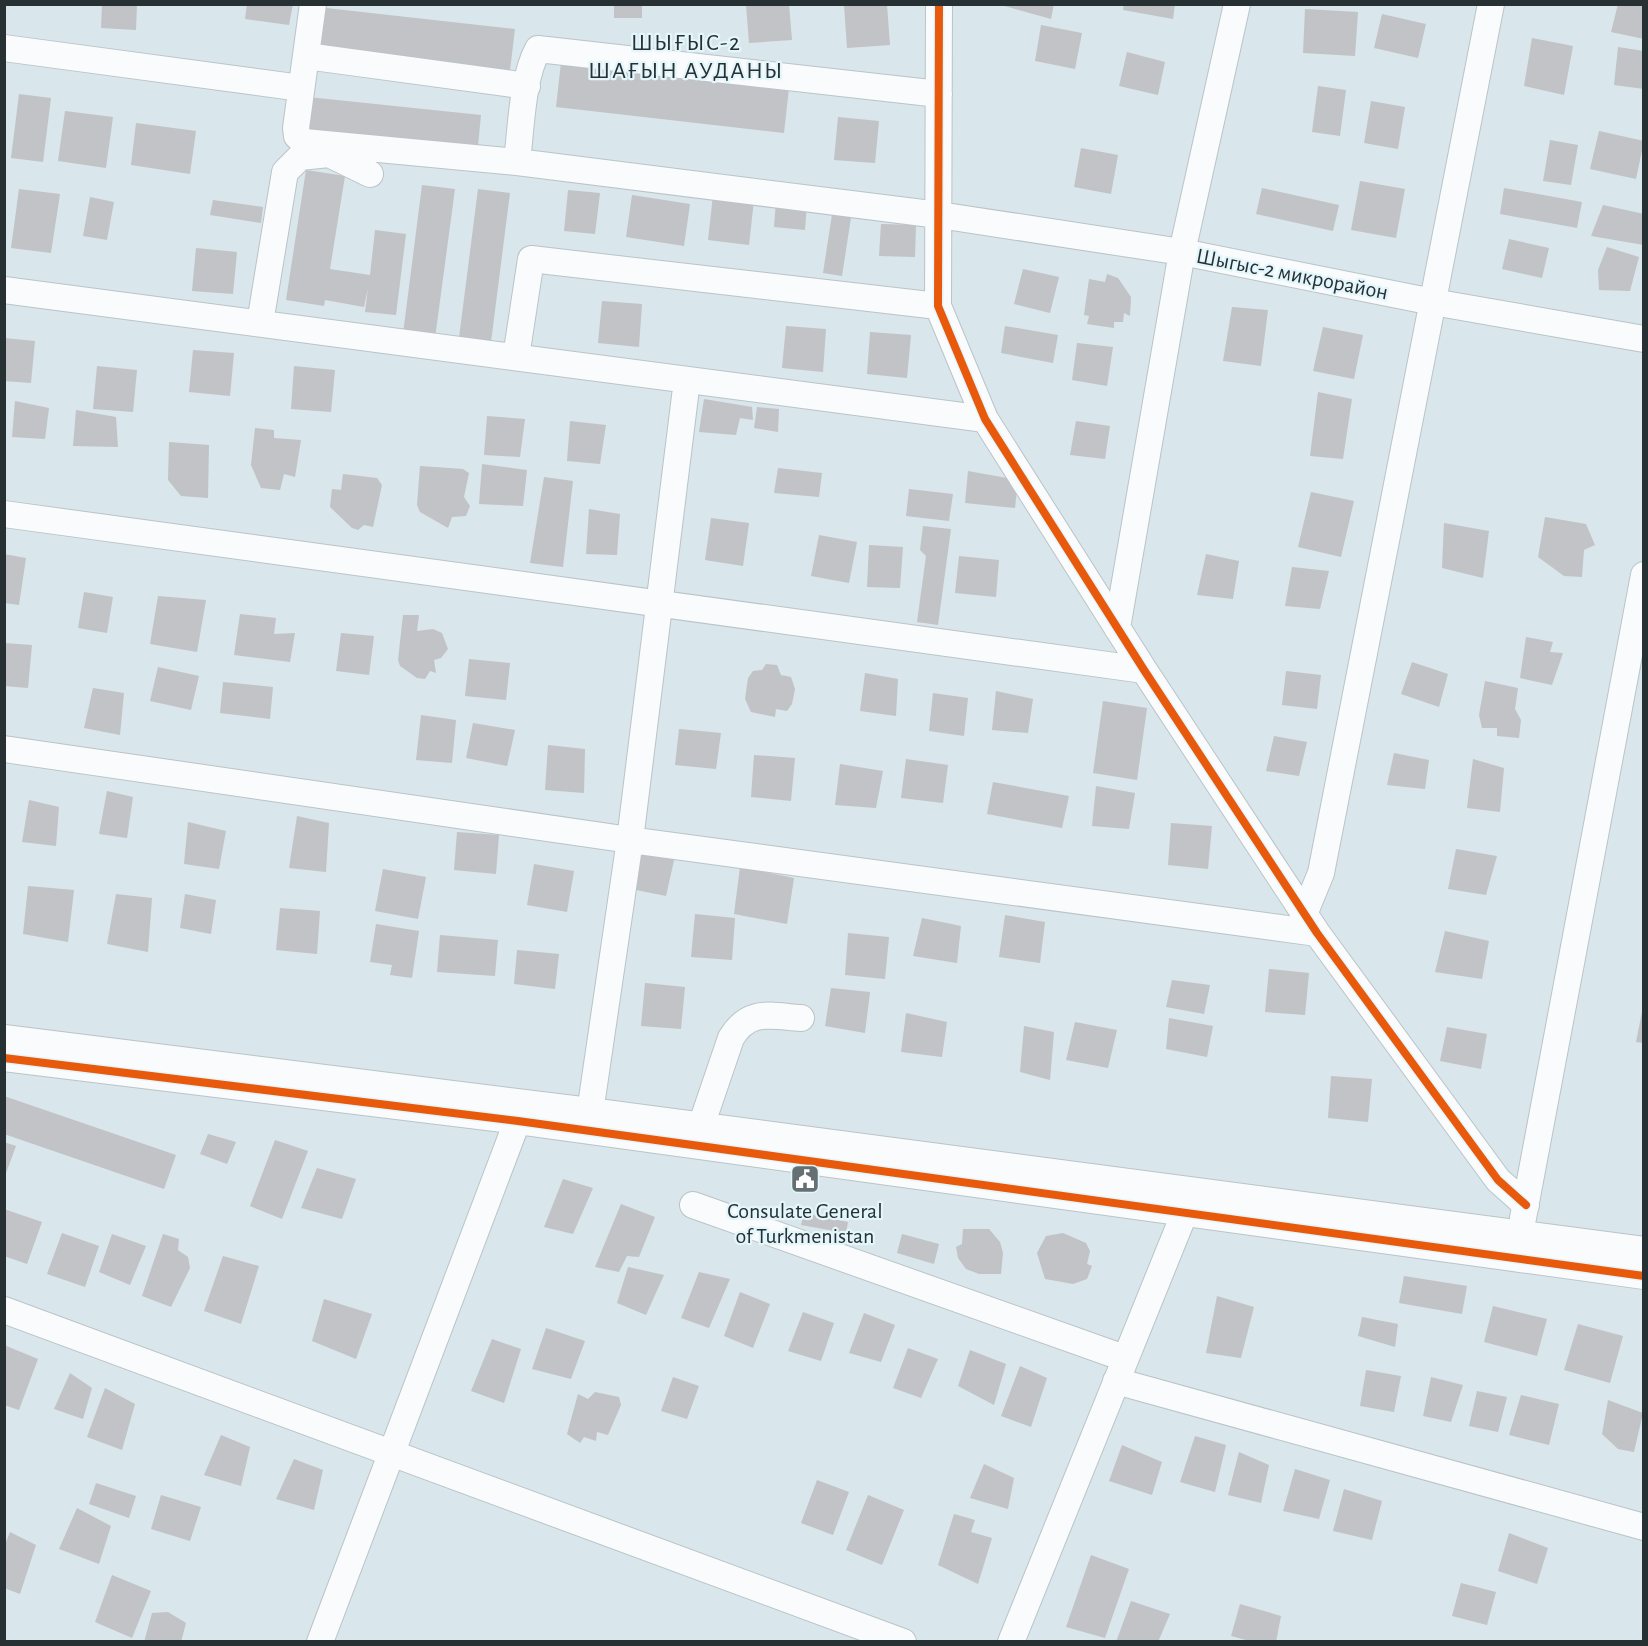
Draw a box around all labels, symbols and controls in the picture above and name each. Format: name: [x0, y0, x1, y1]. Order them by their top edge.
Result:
district label: ШЫҒЫС-2 ШАҒЫН АУДАНЫ: [588, 31, 784, 83]
street label: Шыгыс-2 микрорайон: [1194, 245, 1390, 303]
public building icon: Consulate General of Turkmenistan: [789, 1163, 821, 1195]
place label: Consulate General of Turkmenistan: [727, 1200, 883, 1247]

